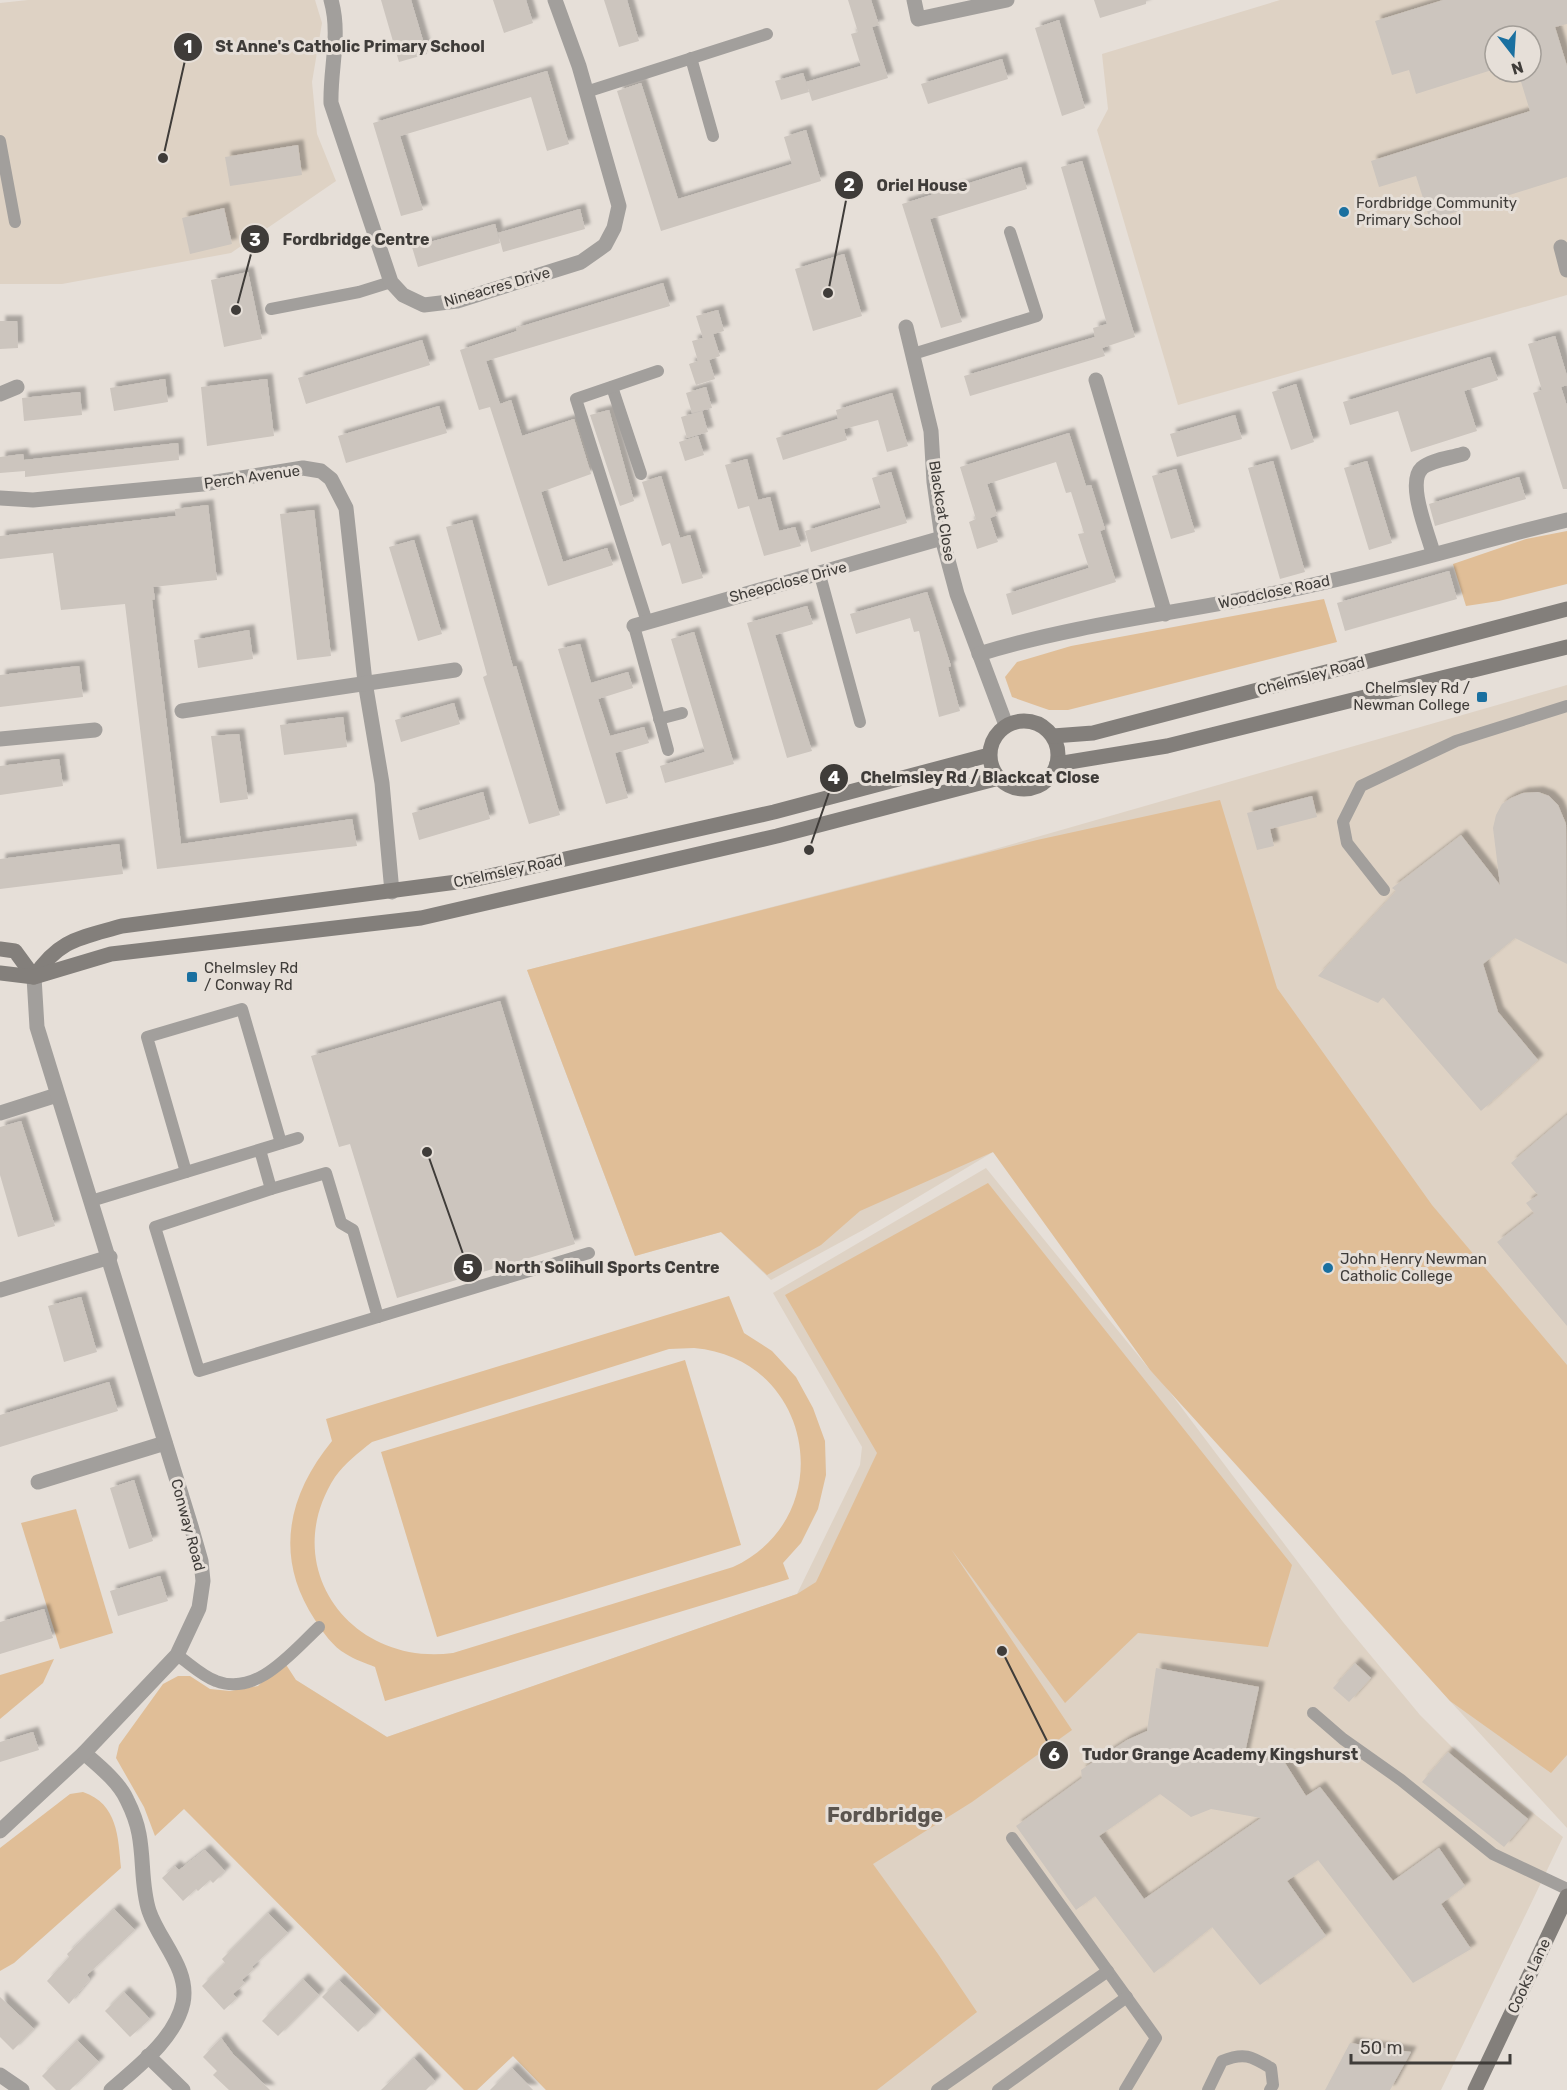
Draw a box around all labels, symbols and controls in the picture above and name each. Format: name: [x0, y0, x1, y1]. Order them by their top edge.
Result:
north arrow: [1483, 24, 1543, 84]
callout: St Anne's Catholic Primary School: [173, 30, 497, 64]
text: 1: [184, 36, 192, 58]
text: St Anne's Catholic Primary School: [215, 37, 485, 56]
text: N: [1509, 57, 1526, 79]
callout: Oriel House: [834, 168, 979, 202]
text: 2: [843, 174, 855, 196]
text: Oriel House: [876, 176, 968, 195]
place label: Fordbridge Community Primary School: [1356, 194, 1517, 229]
marker: Fordbridge Community Primary School: [1337, 205, 1351, 219]
callout: Fordbridge Centre: [240, 222, 441, 256]
text: 3: [249, 229, 261, 251]
text: Fordbridge Centre: [283, 230, 430, 249]
street label: Nineacres Drive: [442, 263, 552, 311]
street label: Blackcat Close: [925, 459, 959, 563]
street label: Perch Avenue: [203, 461, 301, 493]
street label: Sheepclose Drive: [727, 558, 849, 606]
street label: Woodclose Road: [1217, 571, 1331, 613]
street label: Chelmsley Road: [1255, 653, 1367, 699]
place label: Chelmsley Rd / Newman College: [1353, 679, 1470, 714]
marker: Chelmsley Rd / Newman College: [1475, 690, 1489, 704]
callout: Chelmsley Rd / Blackcat Close: [819, 761, 1112, 795]
text: 4: [828, 767, 840, 789]
text: Chelmsley Rd / Blackcat Close: [860, 768, 1100, 787]
street label: Chelmsley Road: [452, 851, 564, 891]
place label: Chelmsley Rd / Conway Rd: [204, 959, 298, 994]
marker: Chelmsley Rd / Conway Rd: [185, 970, 199, 984]
place label: John Henry Newman Catholic College: [1340, 1250, 1487, 1285]
callout: North Solihull Sports Centre: [453, 1251, 732, 1285]
text: 5: [462, 1257, 474, 1279]
text: North Solihull Sports Centre: [494, 1258, 720, 1277]
marker: John Henry Newman Catholic College: [1321, 1261, 1335, 1275]
street label: Conway Road: [167, 1477, 209, 1573]
callout: Tudor Grange Academy Kingshurst: [1039, 1738, 1371, 1772]
text: 6: [1048, 1744, 1060, 1766]
text: Tudor Grange Academy Kingshurst: [1082, 1745, 1359, 1764]
district label: Fordbridge: [827, 1802, 943, 1827]
street label: Cooks Lane: [1504, 1936, 1554, 2016]
scale bar: [1351, 2027, 1510, 2065]
text: 50 m: [1360, 2037, 1403, 2059]

